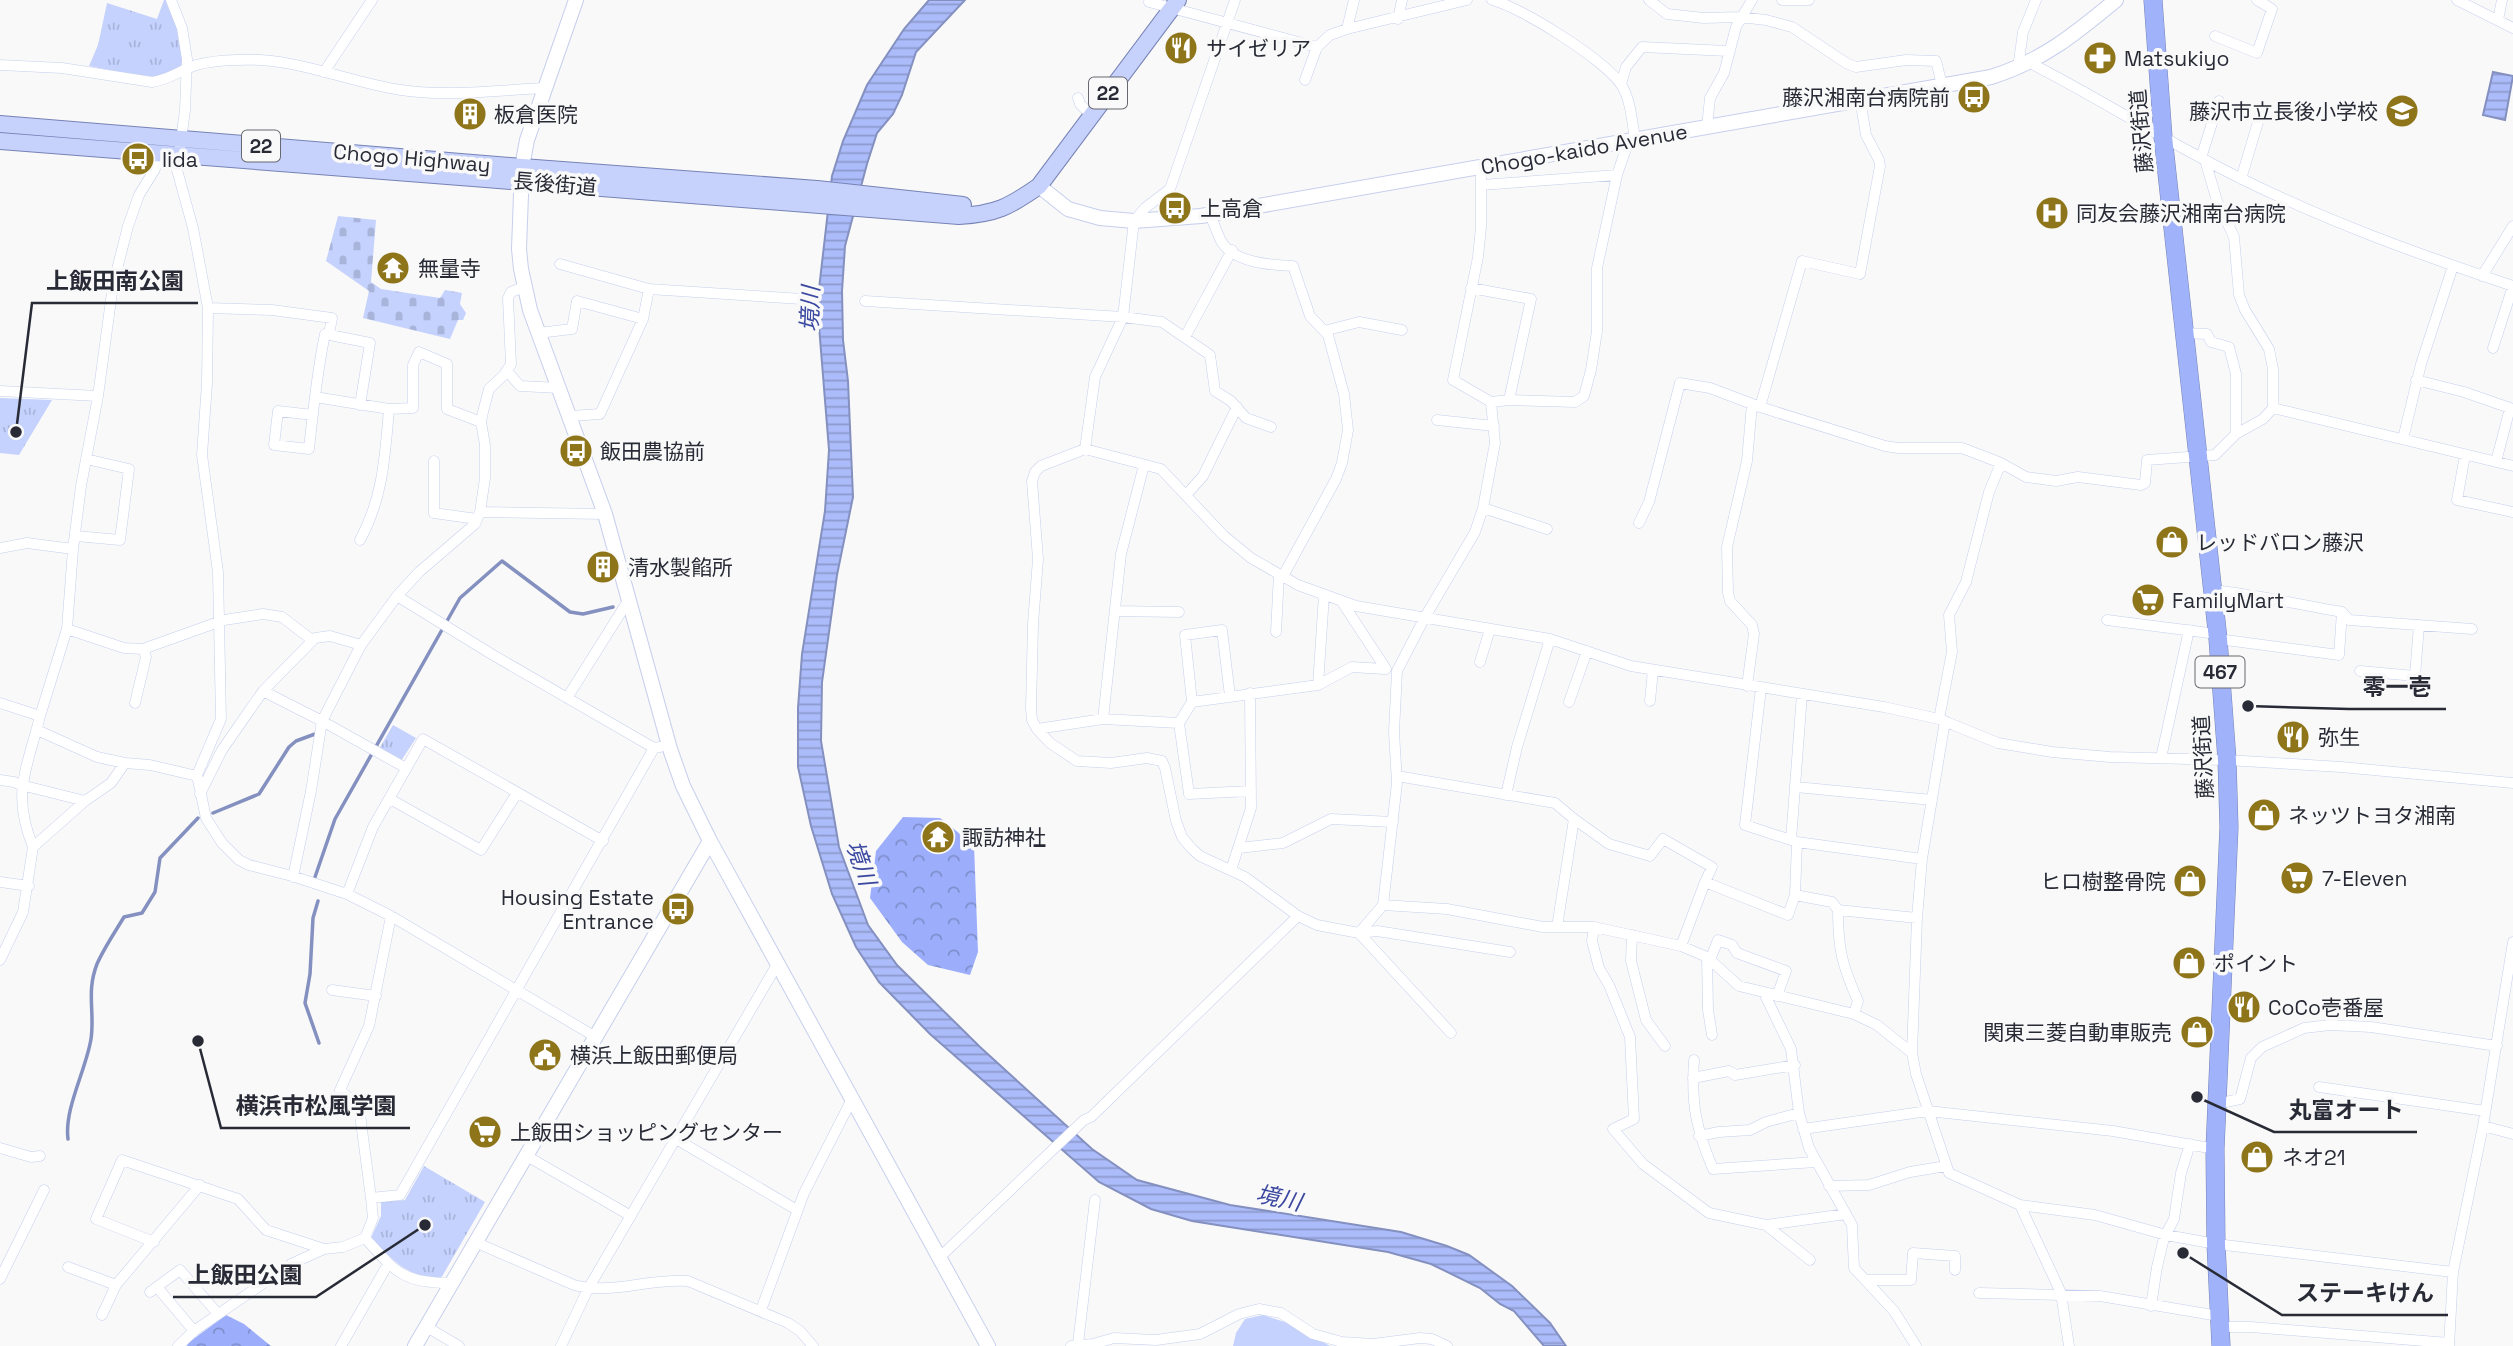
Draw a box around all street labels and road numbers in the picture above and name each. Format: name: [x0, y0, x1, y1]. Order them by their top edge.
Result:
road number: 22: [1089, 78, 1127, 108]
street label: 藤沢街道: [2124, 88, 2158, 174]
street label: Chogo-kaido Avenue: [1479, 118, 1689, 180]
road number: 22: [242, 130, 280, 162]
street label: Chogo Highway: [332, 138, 492, 178]
street label: 長後街道: [512, 167, 598, 201]
road number: 467: [2196, 656, 2244, 688]
street label: 藤沢街道: [2187, 714, 2219, 800]

